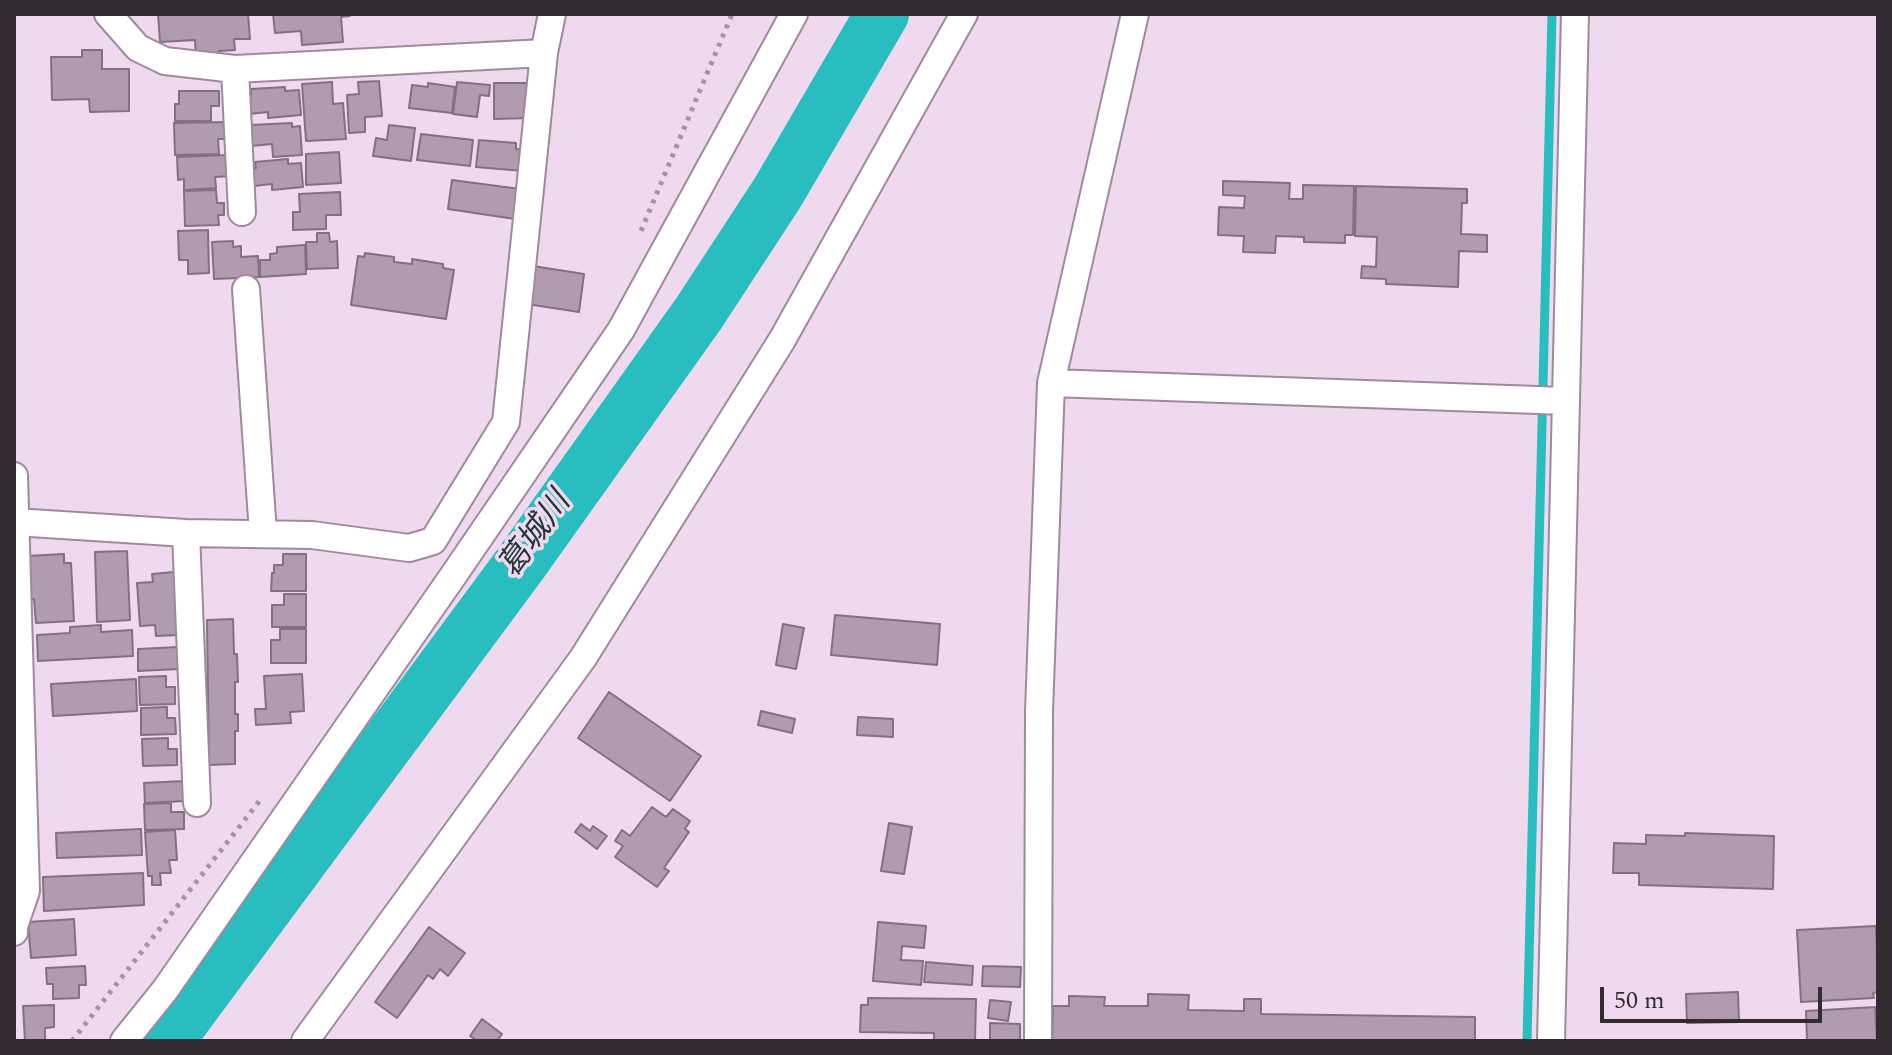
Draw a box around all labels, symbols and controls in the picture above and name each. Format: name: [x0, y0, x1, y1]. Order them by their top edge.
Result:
water label: 葛城川: [493, 486, 581, 586]
scale bar: [1604, 971, 1826, 1021]
text: 50 m: [1614, 983, 1665, 1019]

